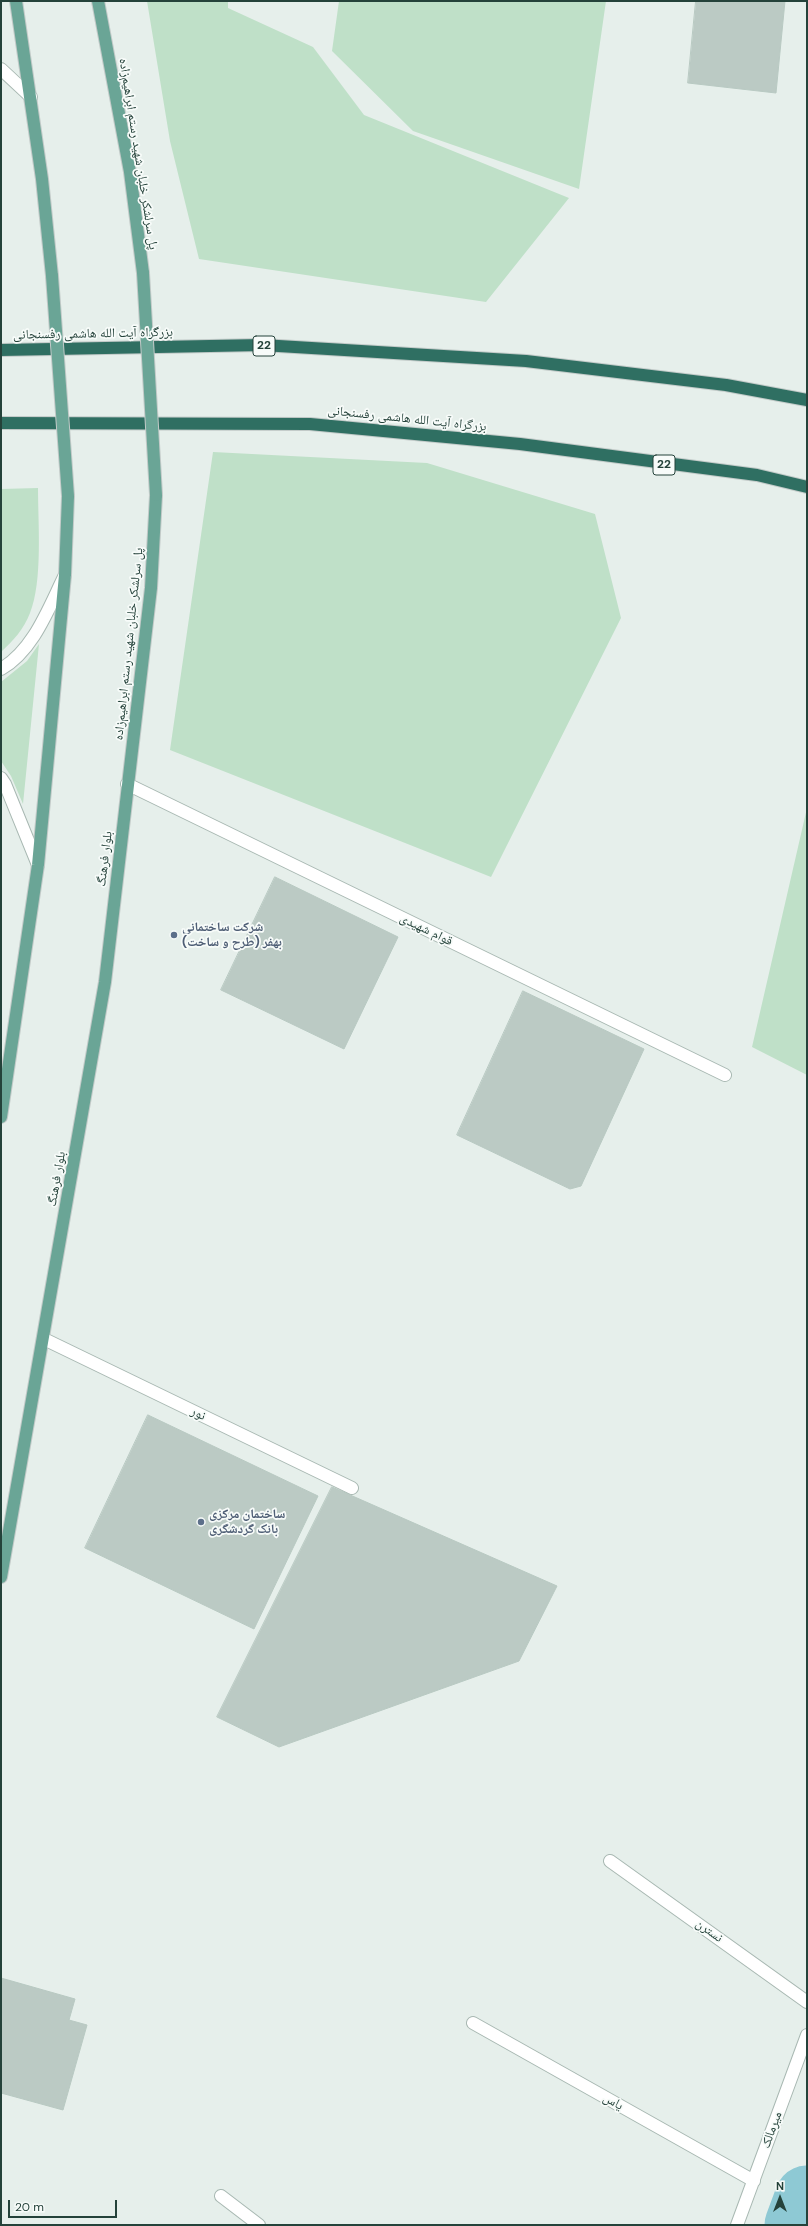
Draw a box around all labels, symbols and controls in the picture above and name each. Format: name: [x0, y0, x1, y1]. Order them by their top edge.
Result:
street label: پل سرلشکر خلبان شهید رستم ابراهیم‌زاده: [115, 57, 161, 251]
street label: بزرگراه آیت الله هاشمی رفسنجانی: [13, 325, 173, 343]
road number: 22: [253, 336, 275, 356]
street label: بزرگراه آیت الله هاشمی رفسنجانی: [327, 403, 487, 435]
road number: 22: [653, 455, 675, 475]
street label: پل سرلشکر خلبان شهید رستم ابراهیم‌زاده: [111, 547, 147, 741]
street label: بلوار فرهنگ: [94, 830, 116, 888]
street label: قوام شهیدی: [397, 911, 455, 949]
place label: شرکت ساختمانی بهفر (طرح و ساخت): [182, 920, 282, 951]
marker: شرکت ساختمانی بهفر (طرح و ساخت): [169, 930, 179, 940]
street label: بلوار فرهنگ: [44, 1150, 70, 1208]
street label: نور: [188, 1404, 208, 1424]
place label: ساختمان مرکزی بانک گردشگری: [209, 1507, 285, 1538]
marker: ساختمان مرکزی بانک گردشگری: [196, 1517, 206, 1527]
street label: نسترن: [692, 1916, 726, 1946]
street label: یاس: [600, 2090, 626, 2114]
street label: میرمالک: [758, 2110, 786, 2150]
north arrow: [760, 2178, 800, 2218]
text: N: [776, 2179, 784, 2193]
scale bar: [10, 2192, 119, 2218]
text: 20 m: [15, 2199, 44, 2215]

